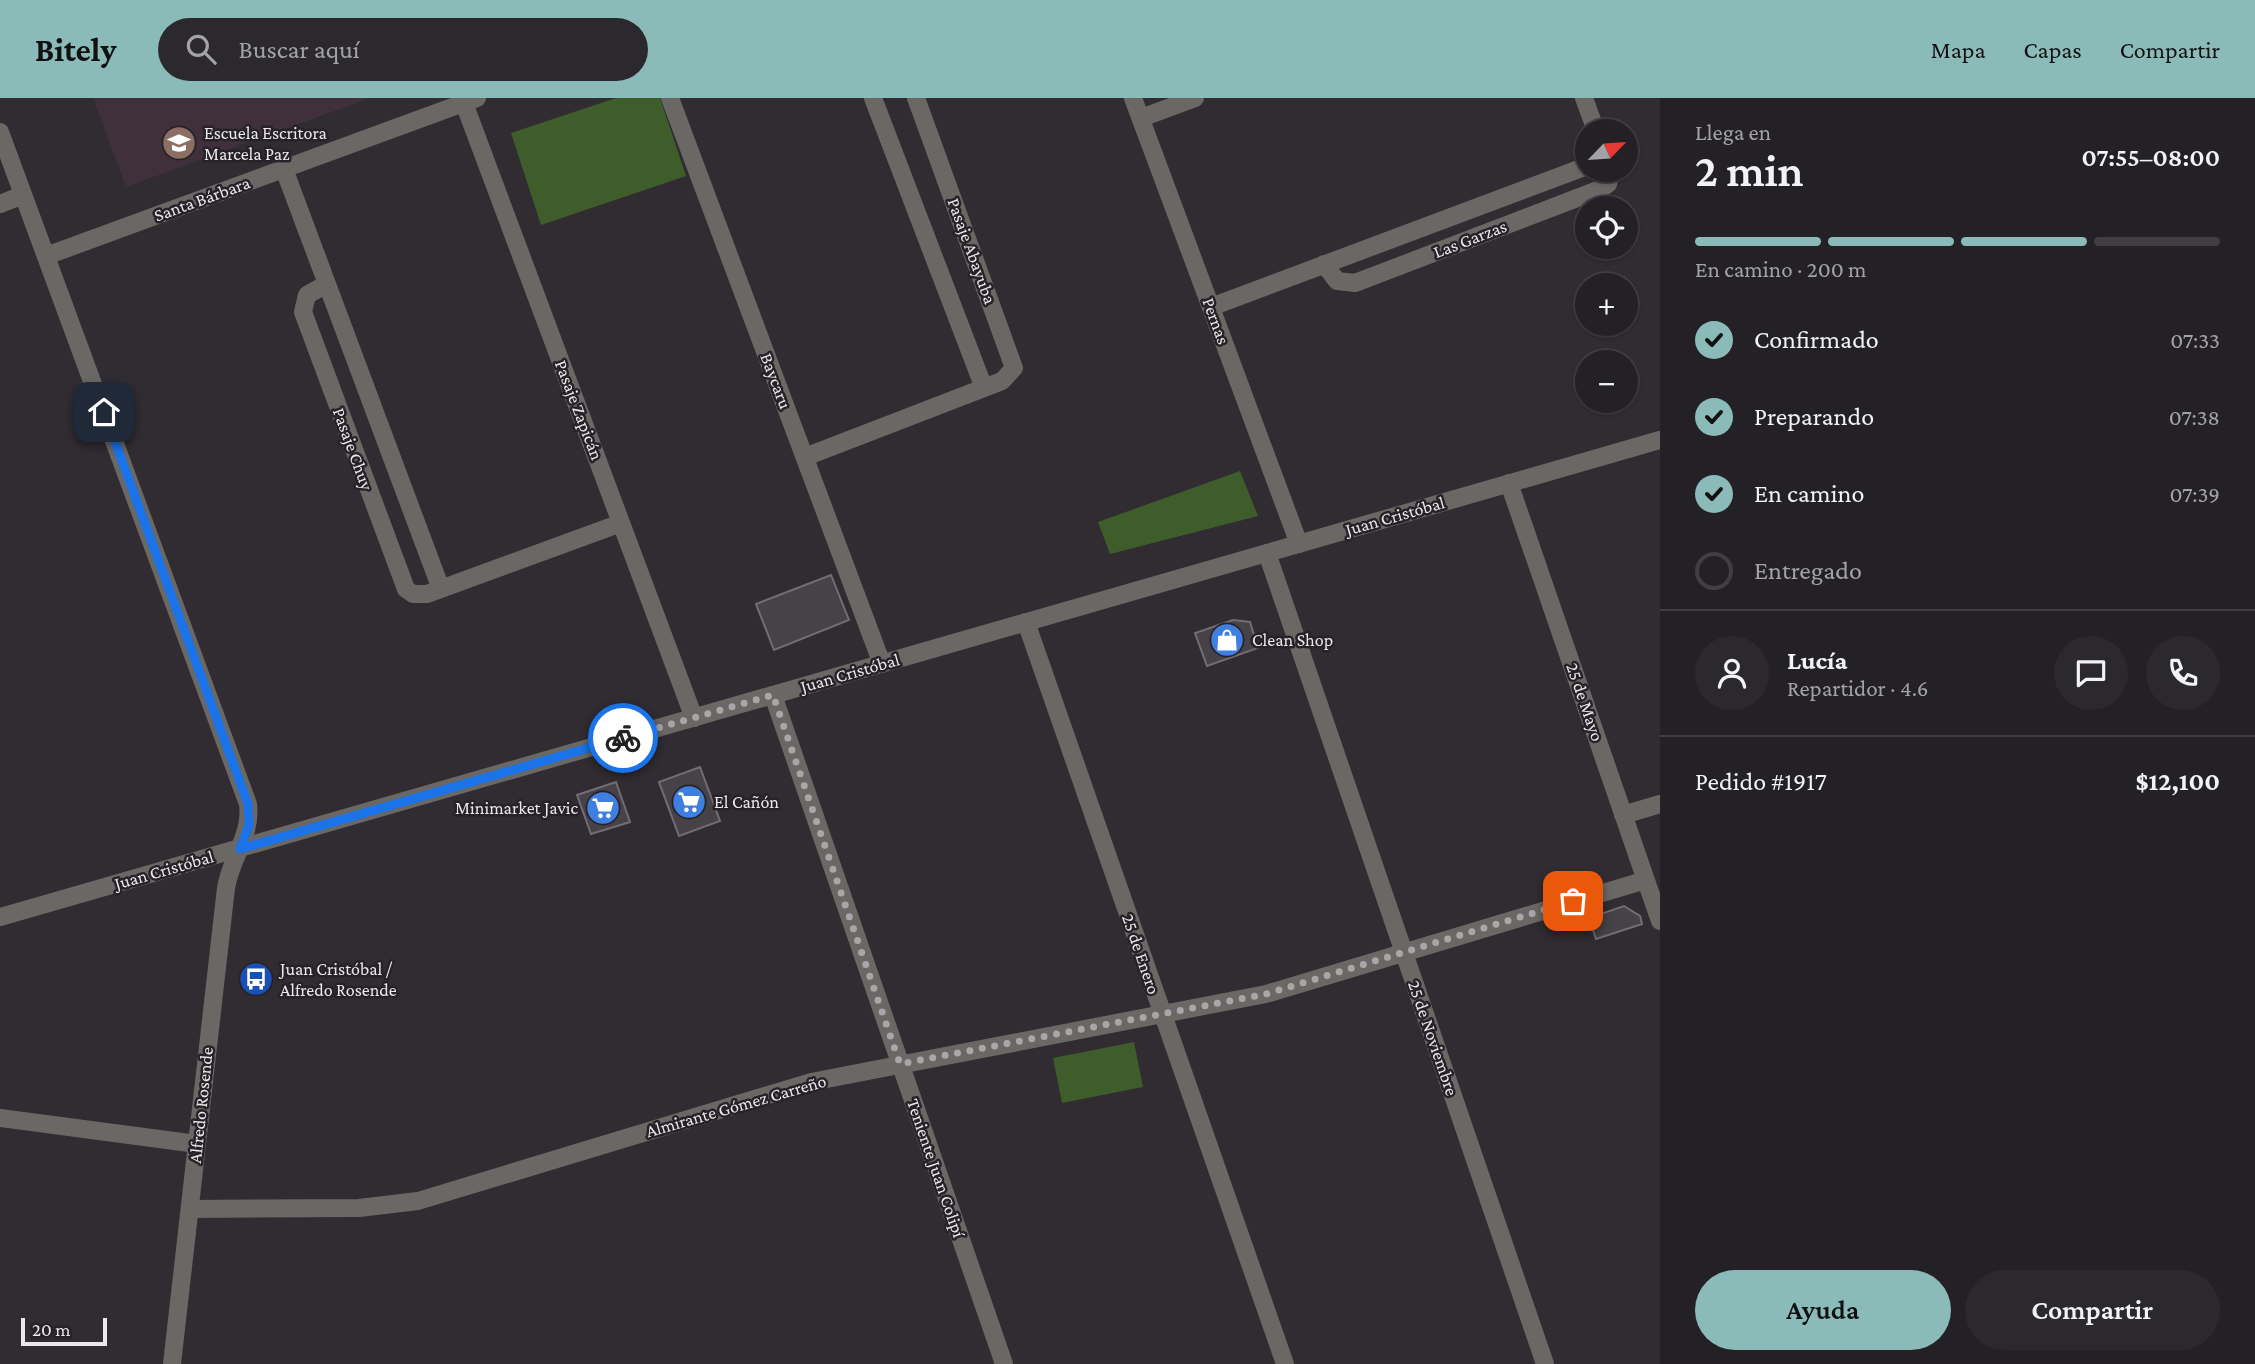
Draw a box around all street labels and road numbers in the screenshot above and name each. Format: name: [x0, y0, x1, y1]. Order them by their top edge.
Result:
street label: Santa Bárbara: [151, 172, 253, 226]
street label: Pasaje Abayuba: [943, 195, 1000, 307]
street label: Las Garzas: [1431, 216, 1509, 262]
street label: Pernas: [1198, 295, 1234, 347]
street label: Baycaru: [756, 350, 796, 412]
street label: Pasaje Zapicán: [550, 357, 607, 463]
street label: Pasaje Chuy: [328, 405, 377, 494]
street label: Juan Cristóbal: [1341, 492, 1447, 540]
street label: Juan Cristóbal: [796, 649, 902, 697]
street label: 25 de Mayo: [1562, 660, 1608, 744]
street label: Juan Cristóbal: [110, 846, 216, 894]
street label: 25 de Enero: [1118, 911, 1164, 997]
street label: 25 de Noviembre: [1404, 978, 1462, 1098]
street label: Alfredo Rosende: [185, 1046, 217, 1164]
street label: Almirante Gómez Carreño: [643, 1071, 829, 1141]
street label: Teniente Juan Colipí: [903, 1096, 970, 1241]

